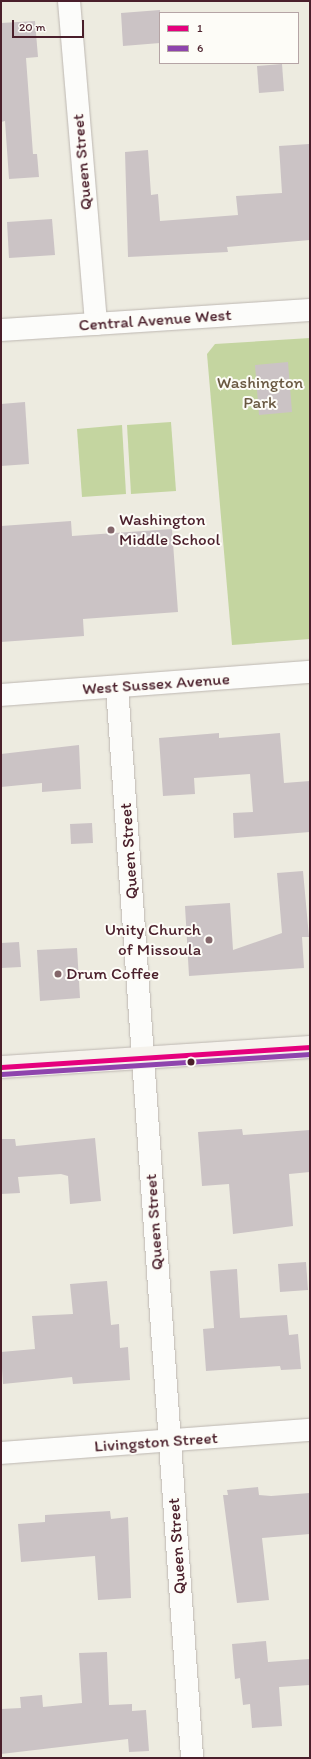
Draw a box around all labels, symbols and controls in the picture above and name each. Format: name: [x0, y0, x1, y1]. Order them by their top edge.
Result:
scale bar: [14, 12, 86, 38]
legend: [159, 12, 299, 64]
text: 20 m: [19, 20, 46, 34]
text: 1: [197, 21, 203, 35]
text: 6: [197, 41, 203, 55]
street label: Queen Street: [68, 113, 96, 211]
street label: Central Avenue West: [79, 305, 231, 335]
park label: Washington Park: [217, 373, 303, 413]
place label: Washington Middle School: [119, 510, 220, 550]
marker: Washington Middle School: [106, 525, 116, 535]
street label: West Sussex Avenue: [82, 669, 230, 699]
street label: Queen Street: [115, 802, 143, 900]
place label: Unity Church of Missoula: [105, 920, 201, 960]
marker: Unity Church of Missoula: [204, 935, 214, 945]
place label: Drum Coffee: [66, 964, 159, 984]
marker: Drum Coffee: [53, 969, 63, 979]
unlabelled marker: [186, 1057, 196, 1067]
street label: Queen Street: [140, 1173, 168, 1271]
street label: Livingston Street: [93, 1428, 219, 1456]
street label: Queen Street: [163, 1497, 191, 1595]

